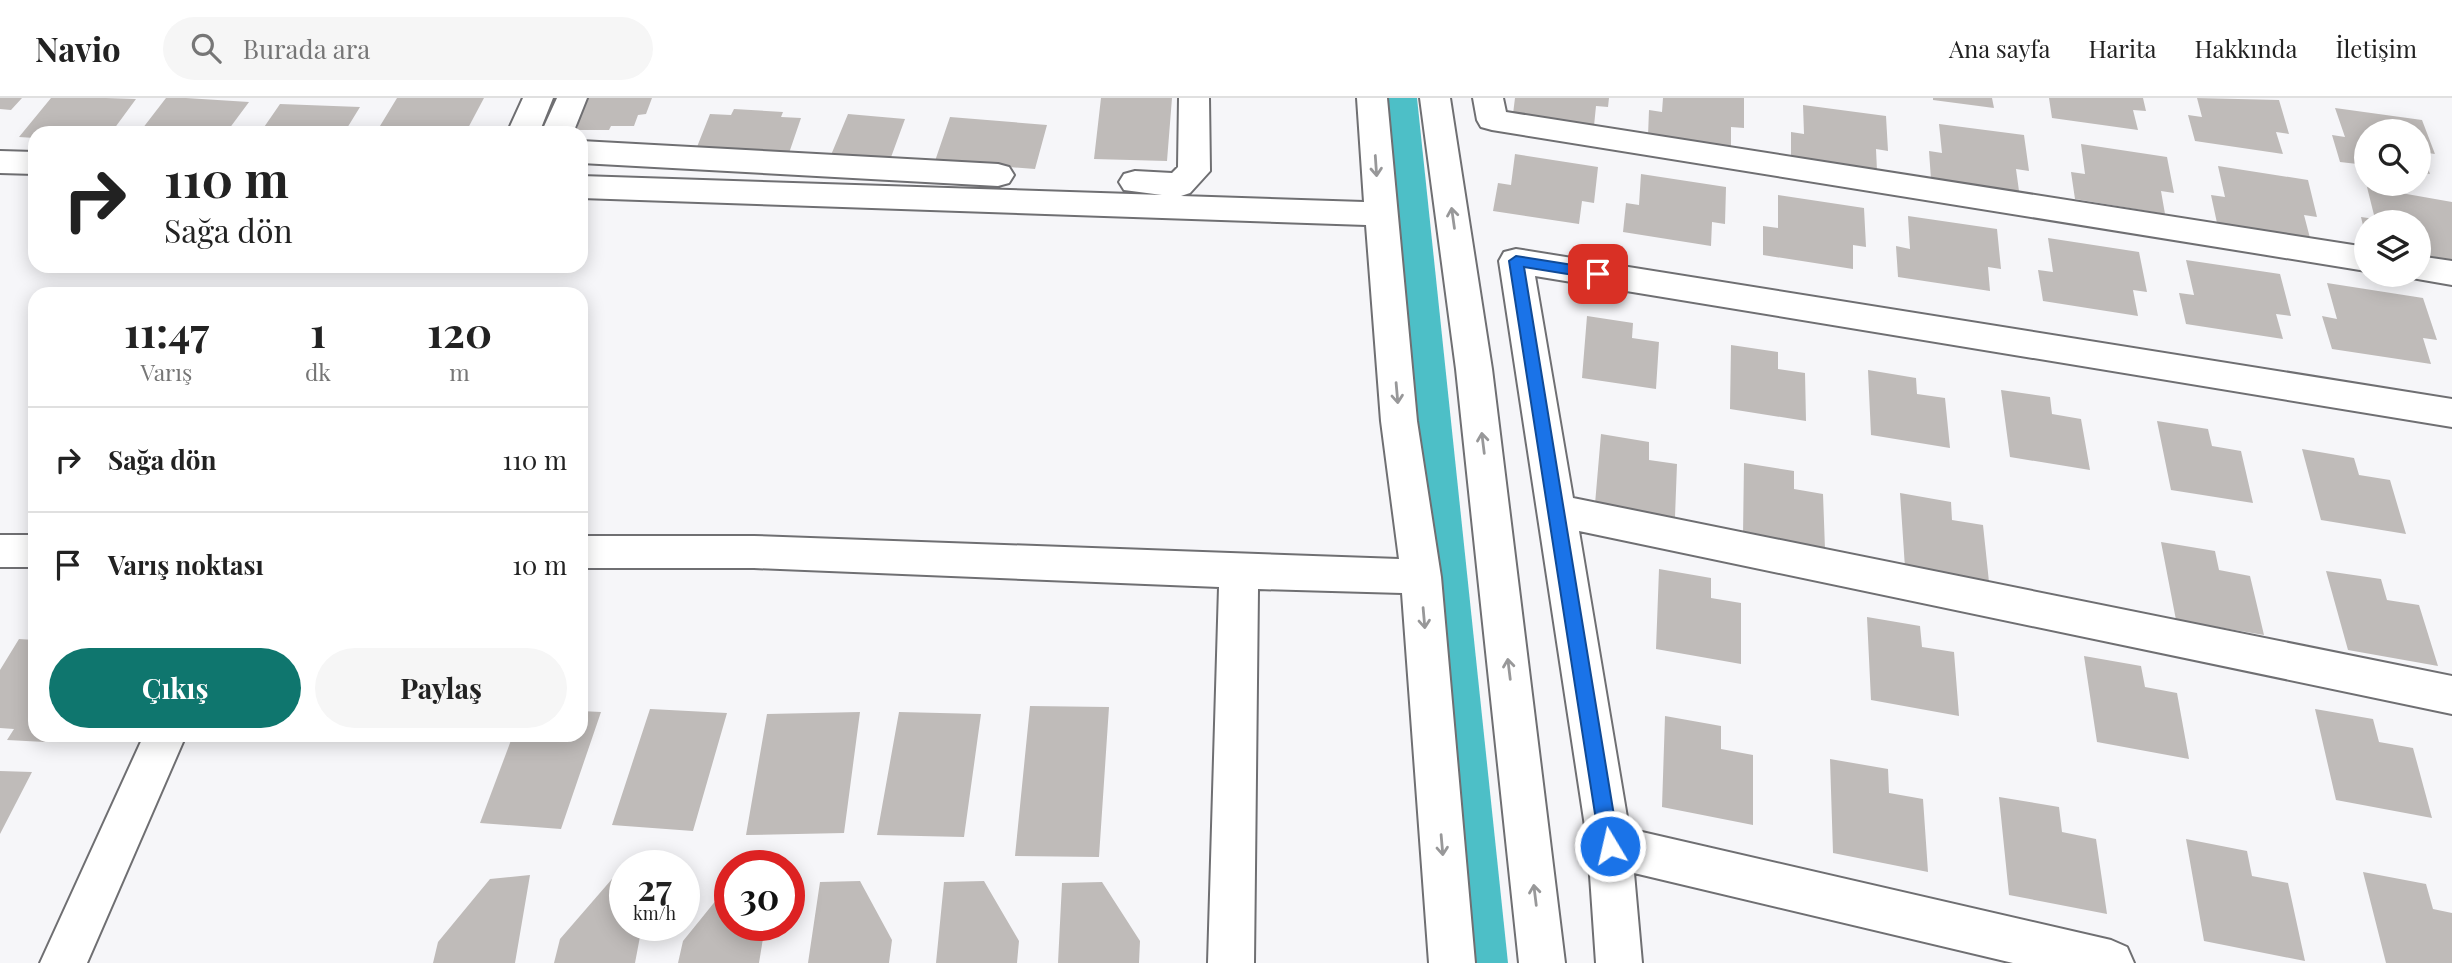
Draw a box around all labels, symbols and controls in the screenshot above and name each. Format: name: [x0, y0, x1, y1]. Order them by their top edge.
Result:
search box: [163, 17, 653, 80]
text: Navio: [35, 26, 121, 70]
icon: search: [187, 29, 225, 67]
text: Burada ara: [243, 31, 370, 66]
text: Ana sayfa: [1949, 32, 2050, 64]
text: Harita: [2088, 32, 2157, 64]
text: Hakkında: [2195, 32, 2297, 64]
text: İletişim: [2335, 32, 2417, 64]
map controls: [2354, 119, 2431, 287]
button: search: [2354, 119, 2431, 196]
text: 110 m: [164, 145, 289, 210]
icon: right: [49, 154, 140, 245]
one-way arrow: [1370, 154, 1383, 177]
one-way arrow: [1446, 207, 1459, 230]
text: Sağa dön: [164, 208, 293, 251]
button: layers: [2354, 210, 2431, 287]
pin: [1568, 244, 1628, 304]
icon: arrive: [1579, 255, 1617, 293]
text: 11:47: [124, 303, 209, 359]
text: 1: [310, 303, 326, 359]
text: 120: [427, 303, 492, 359]
text: Varış: [141, 356, 192, 387]
text: dk: [305, 356, 331, 387]
text: m: [449, 356, 470, 387]
one-way arrow: [1390, 381, 1403, 403]
one-way arrow: [1476, 432, 1489, 455]
icon: right: [49, 441, 87, 479]
text: Sağa dön: [108, 442, 216, 477]
text: 110 m: [503, 442, 567, 477]
icon: arrive: [49, 546, 87, 584]
text: Varış noktası: [108, 547, 264, 582]
text: 10 m: [512, 547, 567, 582]
one-way arrow: [1418, 607, 1431, 629]
button: Çıkış: [49, 648, 301, 728]
button: Paylaş: [315, 648, 567, 728]
one-way arrow: [1502, 658, 1515, 681]
position arrow: [1573, 809, 1647, 883]
one-way arrow: [1436, 833, 1449, 856]
speed limit sign: 30: [714, 850, 805, 941]
text: 27: [637, 863, 672, 910]
one-way arrow: [1528, 884, 1541, 907]
text: km/h: [633, 901, 676, 925]

